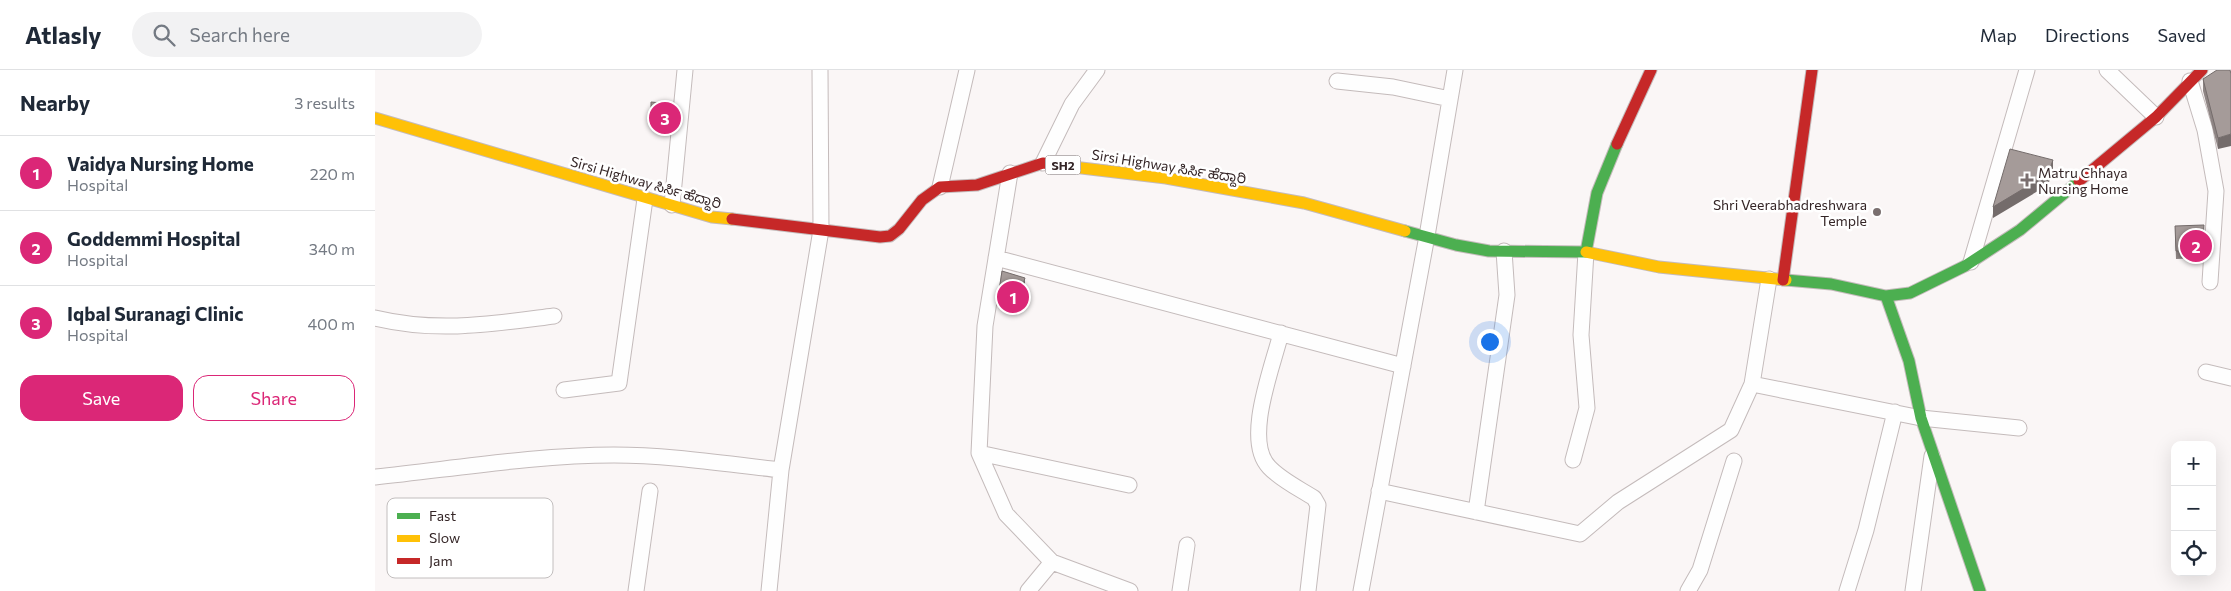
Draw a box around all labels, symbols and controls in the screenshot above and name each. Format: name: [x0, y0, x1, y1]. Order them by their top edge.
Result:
search box: [132, 12, 482, 57]
text: Atlasly: [25, 20, 102, 49]
icon: search: [150, 21, 178, 49]
text: Search here: [190, 23, 290, 46]
text: Map: [1980, 24, 2017, 46]
text: Directions: [2045, 24, 2129, 46]
text: Saved: [2157, 24, 2206, 46]
text: Nearby: [20, 90, 90, 115]
text: 3 results: [294, 93, 355, 112]
pin: 3: [649, 99, 681, 137]
street label: Sirsi Highway ಸಿರ್ಸಿ ಹೆದ್ದಾರಿ: [1090, 145, 1247, 190]
text: Vaidya Nursing Home: [67, 152, 254, 175]
street label: Sirsi Highway ಸಿರ್ಸಿ ಹೆದ್ದಾರಿ: [568, 152, 723, 215]
road number: SH2: [1045, 156, 1081, 174]
text: 1: [32, 164, 40, 183]
text: 220 m: [310, 164, 355, 183]
place label: Matru Chhaya Nursing Home: [2038, 164, 2128, 197]
marker: Matru Chhaya Nursing Home: [2020, 173, 2034, 187]
text: Hospital: [67, 175, 128, 194]
place label: Shri Veerabhadreshwara Temple: [1713, 196, 1867, 229]
marker: Shri Veerabhadreshwara Temple: [1871, 206, 1883, 218]
text: Goddemmi Hospital: [67, 227, 241, 250]
pin: 2: [2180, 227, 2212, 265]
text: 2: [31, 239, 41, 258]
text: 340 m: [309, 239, 355, 258]
text: Hospital: [67, 250, 128, 269]
pin: 1: [997, 278, 1029, 316]
text: Iqbal Suranagi Clinic: [67, 302, 243, 325]
text: 3: [31, 314, 41, 333]
text: 400 m: [307, 314, 355, 333]
text: Hospital: [67, 325, 128, 344]
your location: [1477, 329, 1503, 355]
button: Save: [20, 375, 183, 421]
button: Share: [193, 375, 355, 421]
map controls: [2171, 441, 2216, 576]
button: +: [2171, 441, 2216, 486]
button: −: [2171, 486, 2216, 531]
legend: [387, 498, 553, 578]
text: Fast: [429, 507, 456, 524]
text: Slow: [429, 529, 460, 546]
button: locate: [2171, 531, 2216, 576]
text: Jam: [429, 552, 453, 569]

